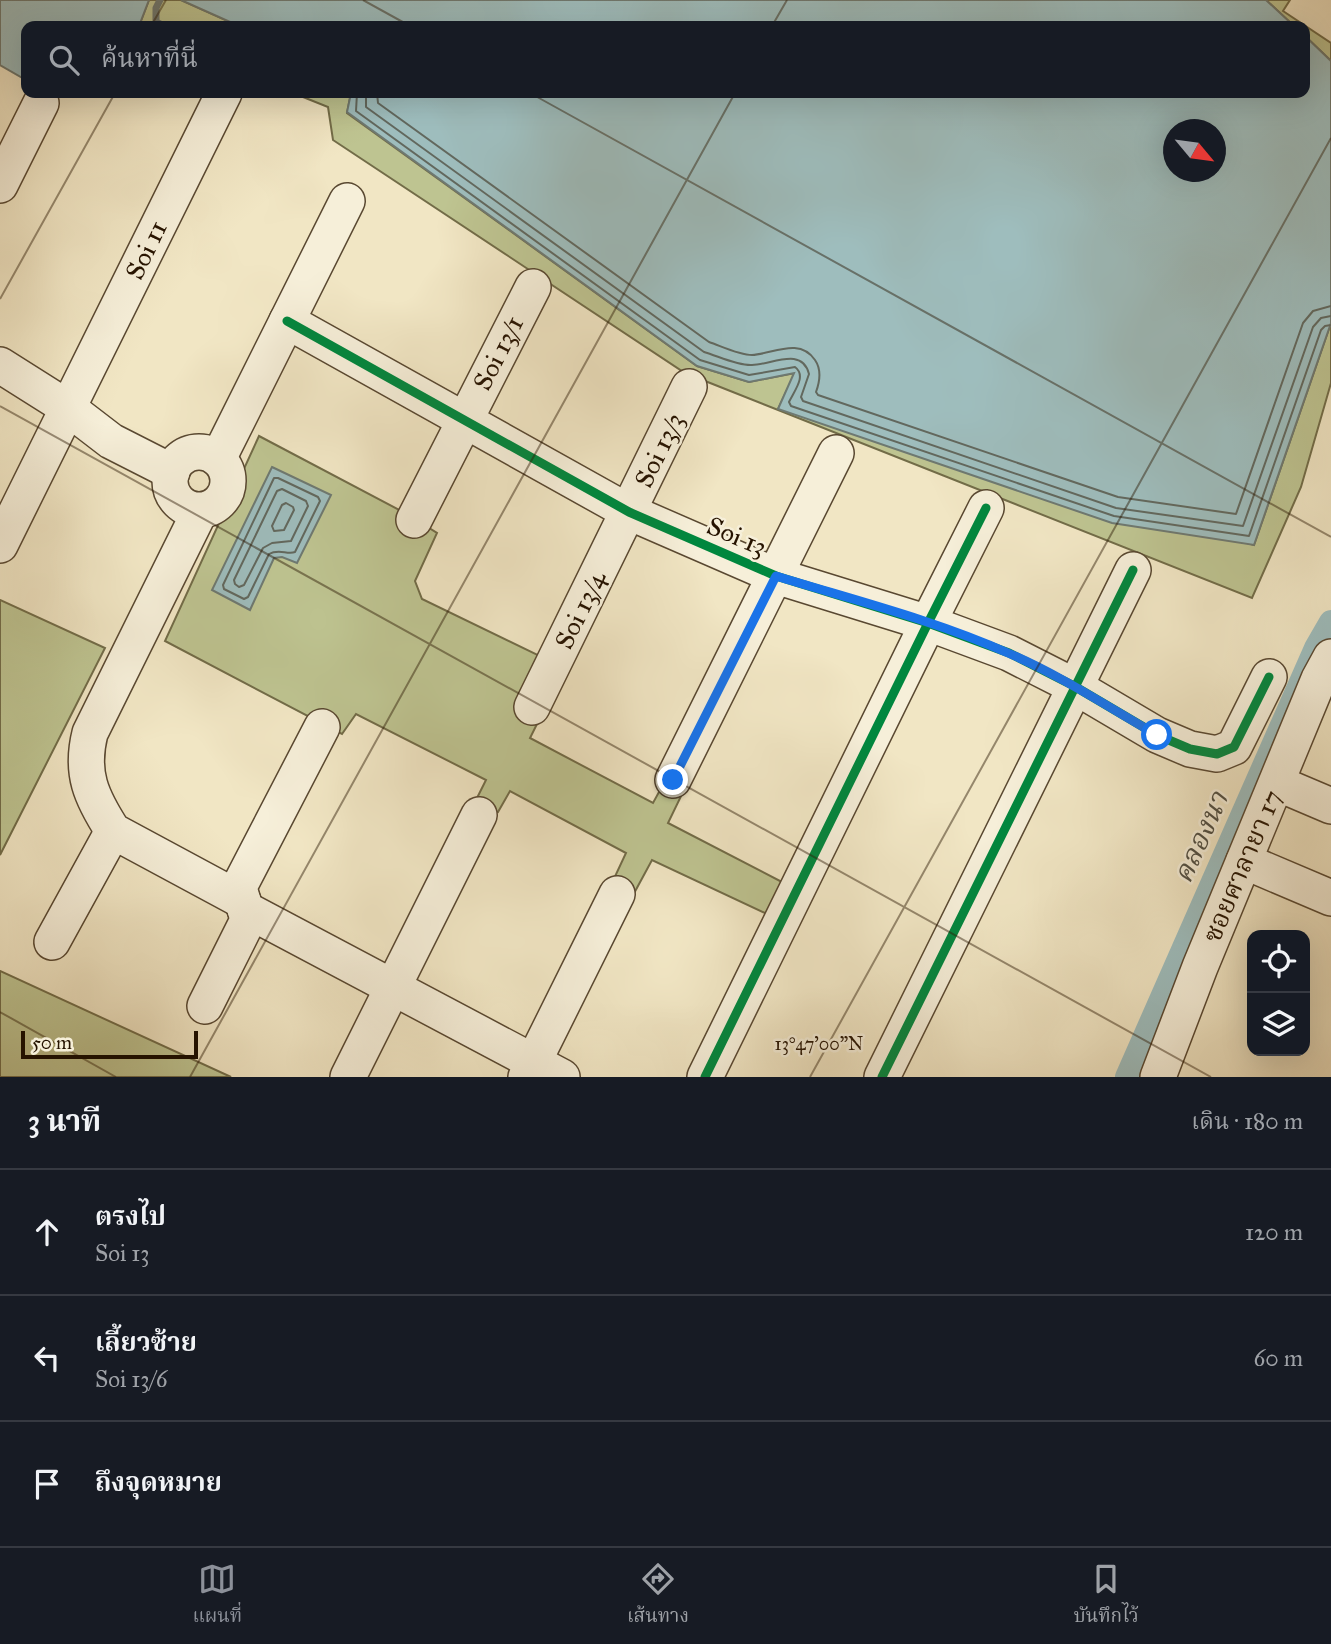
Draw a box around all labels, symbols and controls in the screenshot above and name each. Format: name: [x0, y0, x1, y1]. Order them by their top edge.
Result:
search box: [21, 21, 1310, 98]
icon: search: [45, 41, 83, 79]
text: ค้นหาที่นี่: [101, 42, 198, 74]
north arrow: [1163, 119, 1226, 182]
street label: Soi 11: [118, 215, 174, 285]
street label: Soi 13/1: [466, 311, 530, 395]
street label: Soi 13/3: [627, 407, 691, 493]
street label: Soi 13: [702, 509, 772, 563]
street label: Soi 13/4: [548, 565, 613, 654]
route start: [1141, 719, 1172, 750]
route end: [657, 764, 688, 795]
water label: คลองนา: [1165, 785, 1236, 888]
street label: ซอยศาลายา 17: [1196, 785, 1288, 947]
map controls: [1247, 930, 1310, 1056]
button: locate: [1247, 930, 1310, 993]
button: layers: [1247, 993, 1310, 1056]
scale bar: [21, 1028, 198, 1060]
text: 50 m: [32, 1031, 72, 1054]
text: 13°47'00"N: [775, 1033, 863, 1055]
text: 3 นาที: [28, 1103, 101, 1139]
text: เดิน · 180 m: [1191, 1107, 1303, 1135]
text: ตรงไป: [95, 1200, 166, 1232]
icon: ahead: [28, 1213, 66, 1251]
text: 120 m: [1245, 1218, 1303, 1246]
text: Soi 13: [95, 1239, 150, 1267]
text: เลี้ยวซ้าย: [95, 1326, 197, 1358]
icon: left: [28, 1339, 66, 1377]
text: 60 m: [1254, 1344, 1303, 1372]
text: Soi 13/6: [95, 1365, 168, 1393]
icon: arrive: [28, 1465, 66, 1503]
text: ถึงจุดหมาย: [95, 1466, 222, 1498]
tab: แผนที่: [192, 1560, 242, 1632]
tab: เส้นทาง: [627, 1560, 689, 1632]
tab: บันทึกไว้: [1074, 1560, 1139, 1632]

